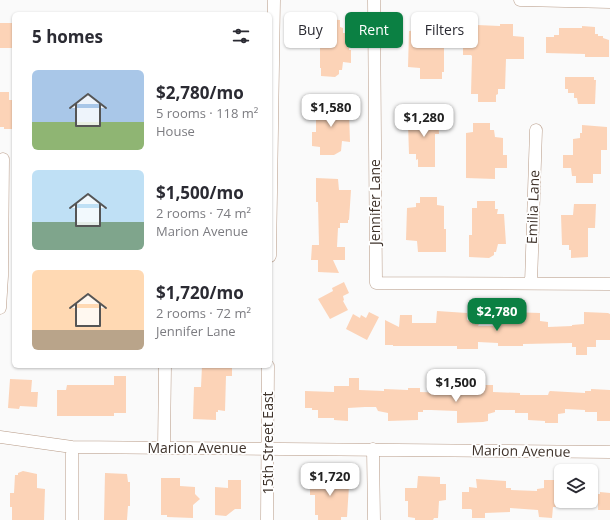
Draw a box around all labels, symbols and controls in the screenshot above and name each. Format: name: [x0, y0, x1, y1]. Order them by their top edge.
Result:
chip: Buy: [284, 12, 337, 48]
chip: Rent: [345, 12, 403, 48]
chip: Filters: [411, 12, 478, 48]
text: 5 homes: [32, 25, 103, 48]
icon: filters: [230, 25, 252, 47]
text: $2,780/mo: [156, 81, 244, 104]
icon: home: [64, 86, 112, 134]
pin: $1,580: [298, 94, 364, 128]
text: $1,580: [311, 98, 351, 116]
text: 5 rooms · 118 m²: [156, 104, 258, 122]
pin: $1,280: [391, 104, 457, 138]
text: $1,280: [404, 108, 444, 126]
text: House: [156, 122, 195, 140]
street label: Jennifer Lane: [365, 159, 384, 247]
street label: Emilia Lane: [522, 169, 543, 244]
text: $1,500/mo: [156, 181, 244, 204]
icon: home: [64, 186, 112, 234]
text: 2 rooms · 74 m²: [156, 204, 251, 222]
text: Marion Avenue: [156, 222, 248, 240]
text: $1,720/mo: [156, 281, 244, 304]
icon: home: [64, 286, 112, 334]
pin: $2,780: [464, 298, 530, 332]
text: $2,780: [477, 302, 517, 320]
text: 2 rooms · 72 m²: [156, 304, 251, 322]
text: Jennifer Lane: [156, 322, 236, 340]
pin: $1,500: [423, 369, 489, 403]
text: $1,500: [436, 373, 476, 391]
street label: 15th Street East: [258, 391, 277, 495]
street label: Marion Avenue: [147, 438, 247, 457]
street label: Marion Avenue: [471, 440, 571, 461]
pin: $1,720: [297, 463, 363, 497]
map controls: [554, 464, 598, 508]
button: layers: [554, 464, 598, 508]
text: $1,720: [310, 467, 350, 485]

